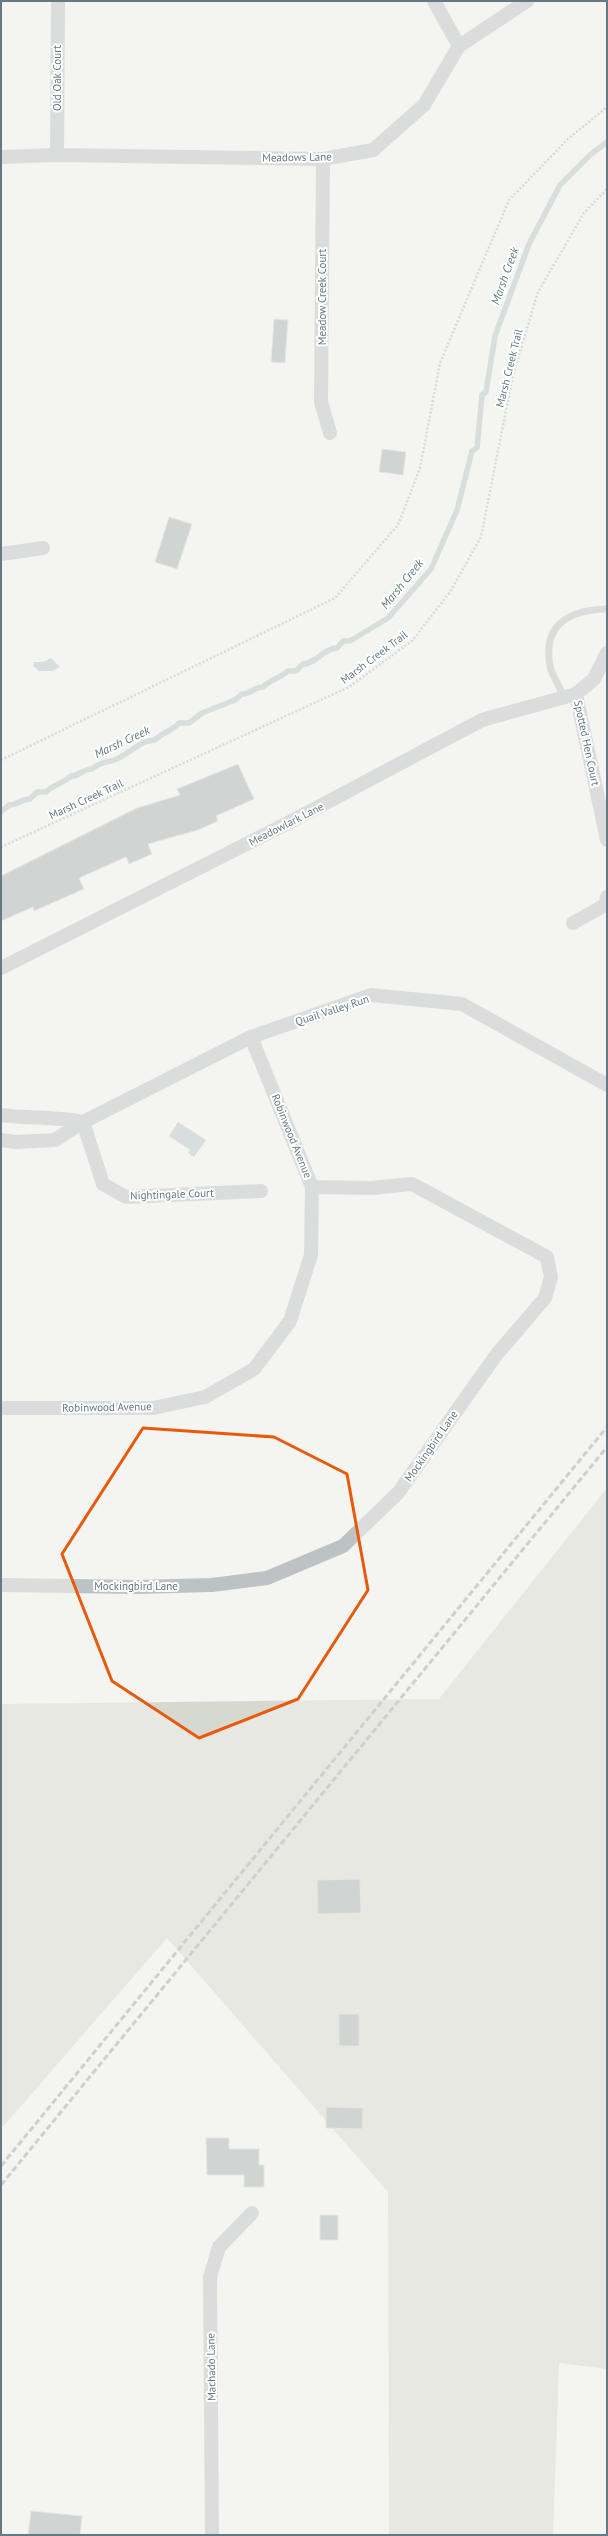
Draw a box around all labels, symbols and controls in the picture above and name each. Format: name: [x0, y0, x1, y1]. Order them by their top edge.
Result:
street label: Old Oak Court: [50, 45, 64, 111]
street label: Meadows Lane: [262, 149, 332, 165]
water label: Marsh Creek: [487, 245, 522, 306]
street label: Meadow Creek Court: [315, 248, 329, 345]
street label: Marsh Creek Trail: [493, 327, 526, 409]
water label: Marsh Creek: [377, 555, 427, 612]
street label: Marsh Creek Trail: [338, 627, 411, 687]
street label: Spotted Hen Court: [571, 699, 603, 787]
water label: Marsh Creek: [92, 722, 153, 761]
street label: Marsh Creek Trail: [47, 775, 126, 822]
street label: Meadowlark Lane: [246, 799, 326, 849]
street label: Quail Valley Run: [293, 991, 371, 1029]
street label: Robinwood Avenue: [269, 1092, 315, 1180]
street label: Nightingale Court: [130, 1186, 214, 1202]
street label: Robinwood Avenue: [62, 1399, 152, 1415]
street label: Mockingbird Lane: [401, 1407, 461, 1484]
street label: Mockingbird Lane: [94, 1579, 178, 1593]
street label: Machado Lane: [203, 2333, 219, 2401]

